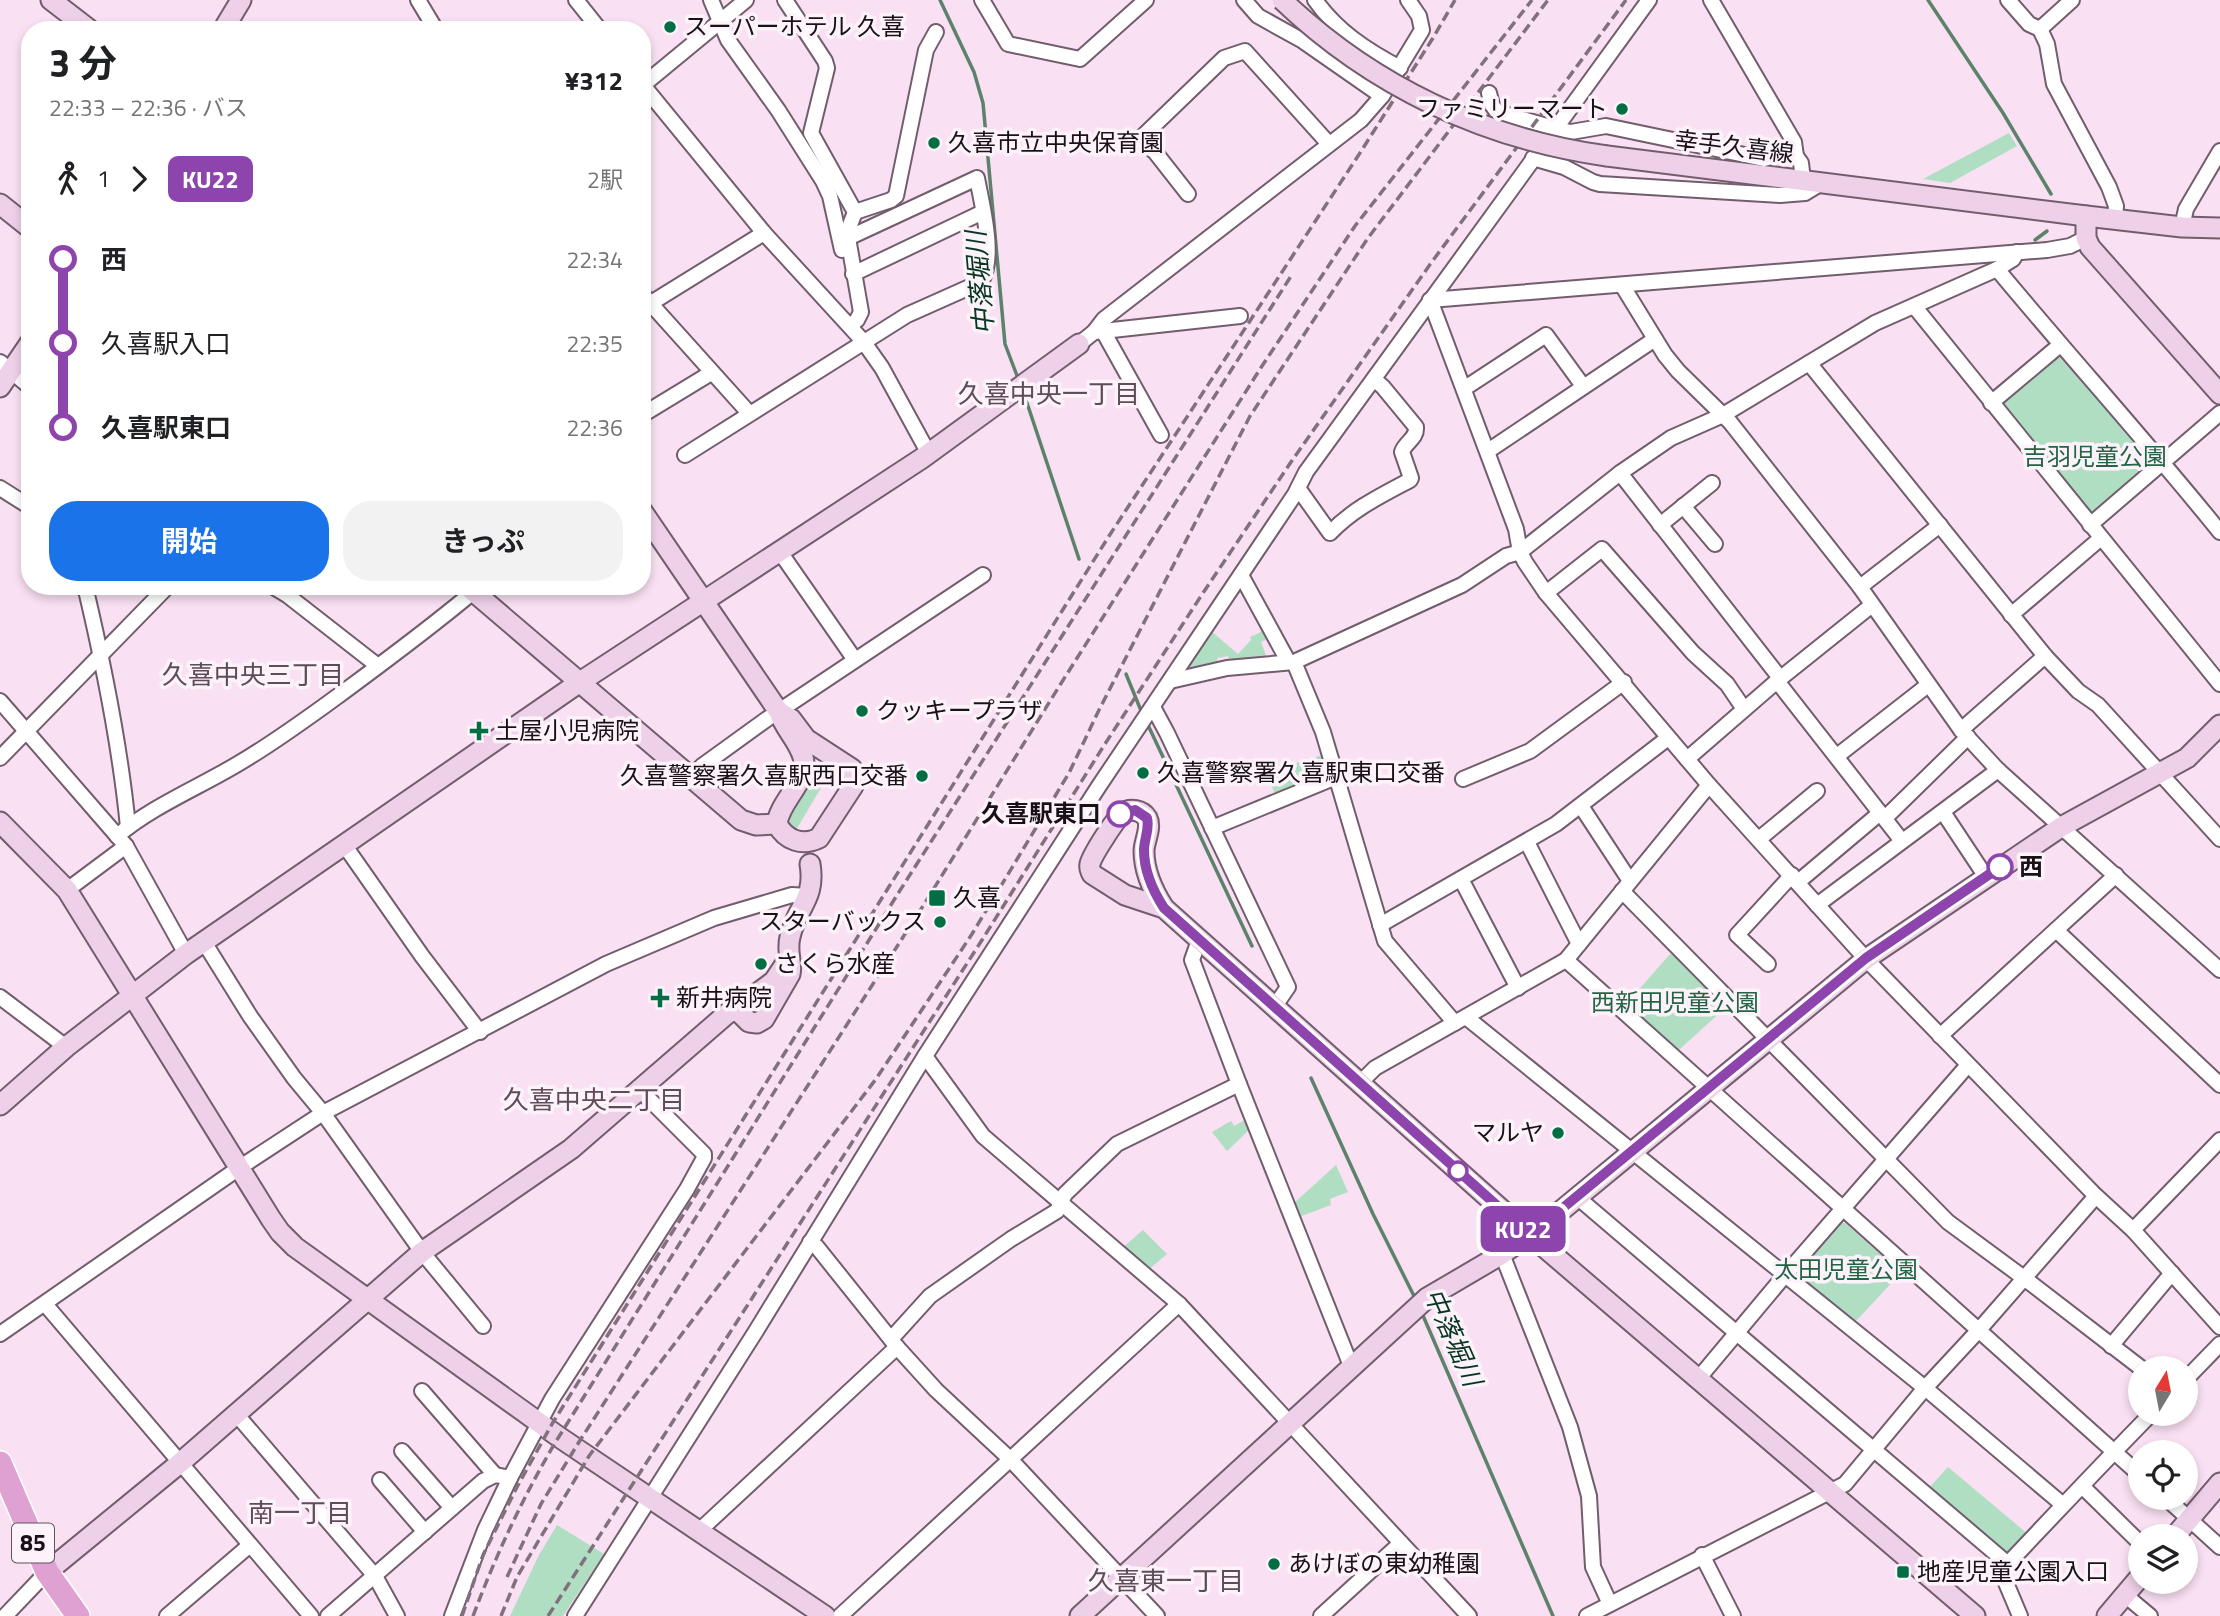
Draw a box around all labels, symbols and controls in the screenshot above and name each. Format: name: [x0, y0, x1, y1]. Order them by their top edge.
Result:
place label: スーパーホテル 久喜: [684, 8, 905, 44]
marker: スーパーホテル 久喜: [662, 19, 678, 35]
text: 3 分: [49, 34, 117, 92]
text: ¥312: [565, 61, 623, 100]
text: 22:33 – 22:36 · バス: [49, 90, 248, 125]
place label: ファミリーマート: [1416, 90, 1608, 126]
marker: ファミリーマート: [1614, 101, 1630, 117]
street label: 幸手久喜線: [1672, 121, 1796, 171]
place label: 久喜市立中央保育園: [948, 124, 1164, 160]
marker: 久喜市立中央保育園: [926, 135, 942, 151]
icon: walk: [49, 160, 87, 198]
icon: forward: [120, 160, 158, 198]
text: 1: [97, 161, 110, 196]
text: KU22: [182, 161, 239, 197]
text: 2駅: [587, 162, 623, 197]
water label: 中落堀川: [955, 227, 1003, 337]
text: 西: [101, 240, 127, 279]
text: 22:34: [566, 242, 623, 277]
text: 久喜駅入口: [101, 324, 231, 363]
text: 22:35: [566, 326, 623, 361]
district label: 久喜中央一丁目: [958, 374, 1140, 413]
text: 久喜駅東口: [101, 408, 231, 447]
text: 22:36: [566, 410, 623, 445]
park label: 吉羽児童公園: [2023, 438, 2167, 474]
button: 開始: [49, 501, 329, 581]
button: きっぷ: [343, 501, 623, 581]
district label: 久喜中央三丁目: [162, 655, 344, 694]
place label: クッキープラザ: [876, 692, 1043, 728]
marker: クッキープラザ: [854, 703, 870, 719]
place label: 土屋小児病院: [495, 712, 639, 748]
marker: 土屋小児病院: [469, 721, 489, 741]
place label: 久喜警察署久喜駅東口交番: [1157, 754, 1445, 790]
place label: 久喜警察署久喜駅西口交番: [620, 757, 908, 793]
marker: 久喜警察署久喜駅東口交番: [1135, 765, 1151, 781]
marker: 久喜警察署久喜駅西口交番: [914, 768, 930, 784]
place label: 久喜駅東口: [981, 795, 1101, 831]
marker: 久喜駅東口: [1107, 801, 1133, 827]
place label: 西: [2019, 848, 2043, 884]
marker: 西: [1987, 854, 2013, 880]
place label: 久喜: [953, 879, 1001, 915]
marker: 久喜: [927, 888, 947, 908]
place label: スターバックス: [759, 903, 926, 939]
marker: スターバックス: [932, 914, 948, 930]
place label: さくら水産: [775, 945, 895, 981]
marker: さくら水産: [753, 956, 769, 972]
place label: 新井病院: [676, 979, 772, 1015]
park label: 西新田児童公園: [1591, 984, 1759, 1020]
marker: 新井病院: [650, 988, 670, 1008]
district label: 久喜中央二丁目: [503, 1080, 685, 1119]
place label: マルヤ: [1472, 1114, 1544, 1150]
marker: マルヤ: [1550, 1125, 1566, 1141]
unlabelled marker: [1448, 1161, 1468, 1181]
line badge: KU22: [1474, 1206, 1572, 1252]
text: KU22: [1495, 1211, 1551, 1247]
park label: 太田児童公園: [1774, 1251, 1918, 1287]
water label: 中落堀川: [1414, 1281, 1494, 1395]
north arrow: [2128, 1356, 2198, 1426]
map controls: [2128, 1356, 2198, 1594]
button: locate: [2128, 1440, 2198, 1510]
district label: 南一丁目: [248, 1493, 352, 1532]
road number: 85: [12, 1524, 54, 1562]
button: layers: [2128, 1524, 2198, 1594]
place label: あけぼの東幼稚園: [1288, 1545, 1480, 1581]
place label: 地産児童公園入口: [1917, 1553, 2109, 1589]
marker: あけぼの東幼稚園: [1266, 1556, 1282, 1572]
district label: 久喜東一丁目: [1088, 1561, 1244, 1600]
marker: 地産児童公園入口: [1895, 1564, 1911, 1580]

